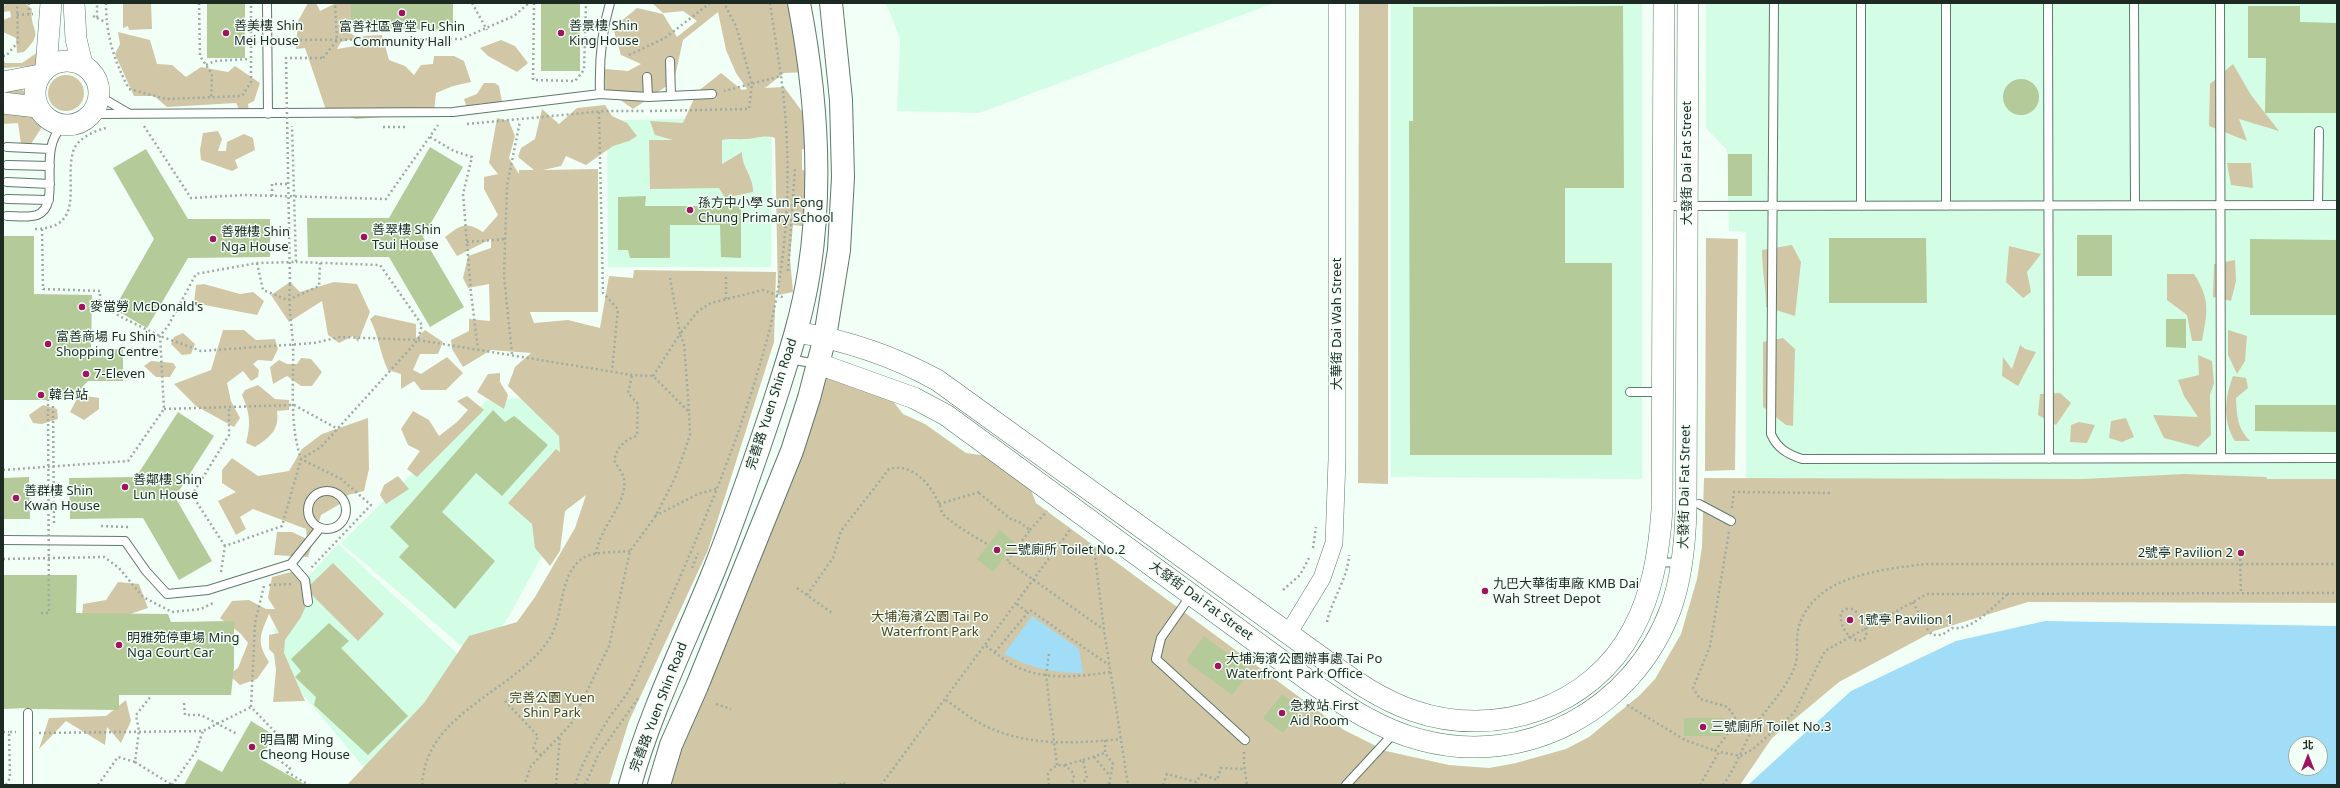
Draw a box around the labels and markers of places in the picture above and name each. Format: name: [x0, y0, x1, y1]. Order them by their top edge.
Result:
marker: 富善社區會堂 Fu Shin Community Hall: [397, 8, 407, 18]
place label: 善美樓 Shin Mei House: [234, 18, 303, 49]
place label: 善景樓 Shin King House: [569, 18, 639, 49]
place label: 富善社區會堂 Fu Shin Community Hall: [339, 19, 465, 50]
marker: 善美樓 Shin Mei House: [221, 28, 231, 38]
marker: 善景樓 Shin King House: [556, 28, 566, 38]
place label: 孫方中小學 Sun Fong Chung Primary School: [698, 195, 834, 226]
marker: 孫方中小學 Sun Fong Chung Primary School: [685, 205, 695, 215]
place label: 善翠樓 Shin Tsui House: [372, 222, 441, 253]
place label: 善雅樓 Shin Nga House: [221, 224, 290, 255]
marker: 善翠樓 Shin Tsui House: [359, 232, 369, 242]
marker: 善雅樓 Shin Nga House: [208, 234, 218, 244]
place label: 麥當勞 McDonald's: [90, 299, 203, 315]
marker: 麥當勞 McDonald's: [77, 302, 87, 312]
place label: 富善商場 Fu Shin Shopping Centre: [56, 329, 159, 360]
marker: 富善商場 Fu Shin Shopping Centre: [43, 339, 53, 349]
place label: 7-Eleven: [94, 366, 145, 382]
marker: 7-Eleven: [81, 369, 91, 379]
place label: 韓台站: [49, 387, 88, 403]
marker: 韓台站: [36, 390, 46, 400]
place label: 善鄰樓 Shin Lun House: [133, 472, 202, 503]
marker: 善鄰樓 Shin Lun House: [120, 482, 130, 492]
place label: 善群樓 Shin Kwan House: [24, 483, 100, 514]
marker: 善群樓 Shin Kwan House: [11, 493, 21, 503]
place label: 二號廁所 Toilet No.2: [1005, 542, 1125, 558]
marker: 二號廁所 Toilet No.2: [992, 545, 1002, 555]
place label: 2號亭 Pavilion 2: [2138, 545, 2233, 561]
marker: 2號亭 Pavilion 2: [2236, 548, 2246, 558]
place label: 九巴大華街車廠 KMB Dai Wah Street Depot: [1493, 576, 1639, 607]
marker: 九巴大華街車廠 KMB Dai Wah Street Depot: [1480, 586, 1490, 596]
place label: 1號亭 Pavilion 1: [1858, 612, 1953, 628]
marker: 1號亭 Pavilion 1: [1845, 615, 1855, 625]
place label: 明雅苑停車場 Ming Nga Court Car: [127, 630, 240, 661]
marker: 明雅苑停車場 Ming Nga Court Car: [114, 640, 124, 650]
place label: 大埔海濱公園辦事處 Tai Po Waterfront Park Office: [1226, 651, 1382, 682]
marker: 大埔海濱公園辦事處 Tai Po Waterfront Park Office: [1213, 661, 1223, 671]
place label: 急救站 First Aid Room: [1290, 698, 1359, 729]
marker: 急救站 First Aid Room: [1277, 708, 1287, 718]
place label: 三號廁所 Toilet No.3: [1711, 719, 1831, 735]
marker: 三號廁所 Toilet No.3: [1698, 722, 1708, 732]
place label: 明昌閣 Ming Cheong House: [260, 732, 350, 763]
marker: 明昌閣 Ming Cheong House: [247, 742, 257, 752]

